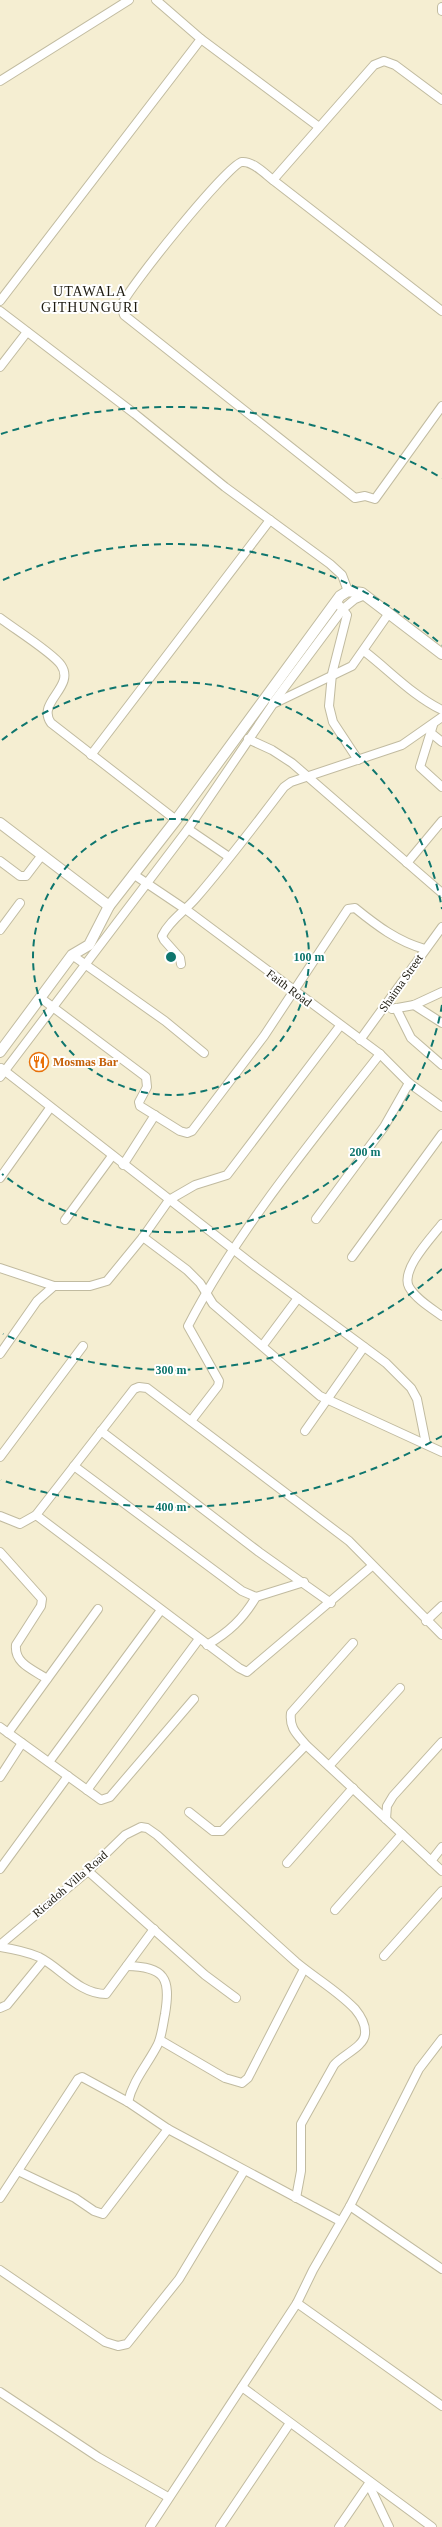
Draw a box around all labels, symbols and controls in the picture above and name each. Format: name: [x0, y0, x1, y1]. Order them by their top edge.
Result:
district label: UTAWALA GITHUNGURI: [41, 284, 139, 315]
centre of rings: [164, 950, 178, 964]
text: 100 m: [294, 950, 325, 964]
street label: Shaima Street: [376, 951, 426, 1014]
street label: Faith Road: [264, 966, 314, 1010]
restaurant icon: Mosmas Bar: [28, 1051, 50, 1073]
place label: Mosmas Bar: [53, 1055, 119, 1069]
text: 200 m: [350, 1145, 381, 1159]
text: 300 m: [156, 1363, 187, 1377]
text: 400 m: [156, 1500, 187, 1514]
street label: Ricadoh Villa Road: [30, 1848, 110, 1920]

